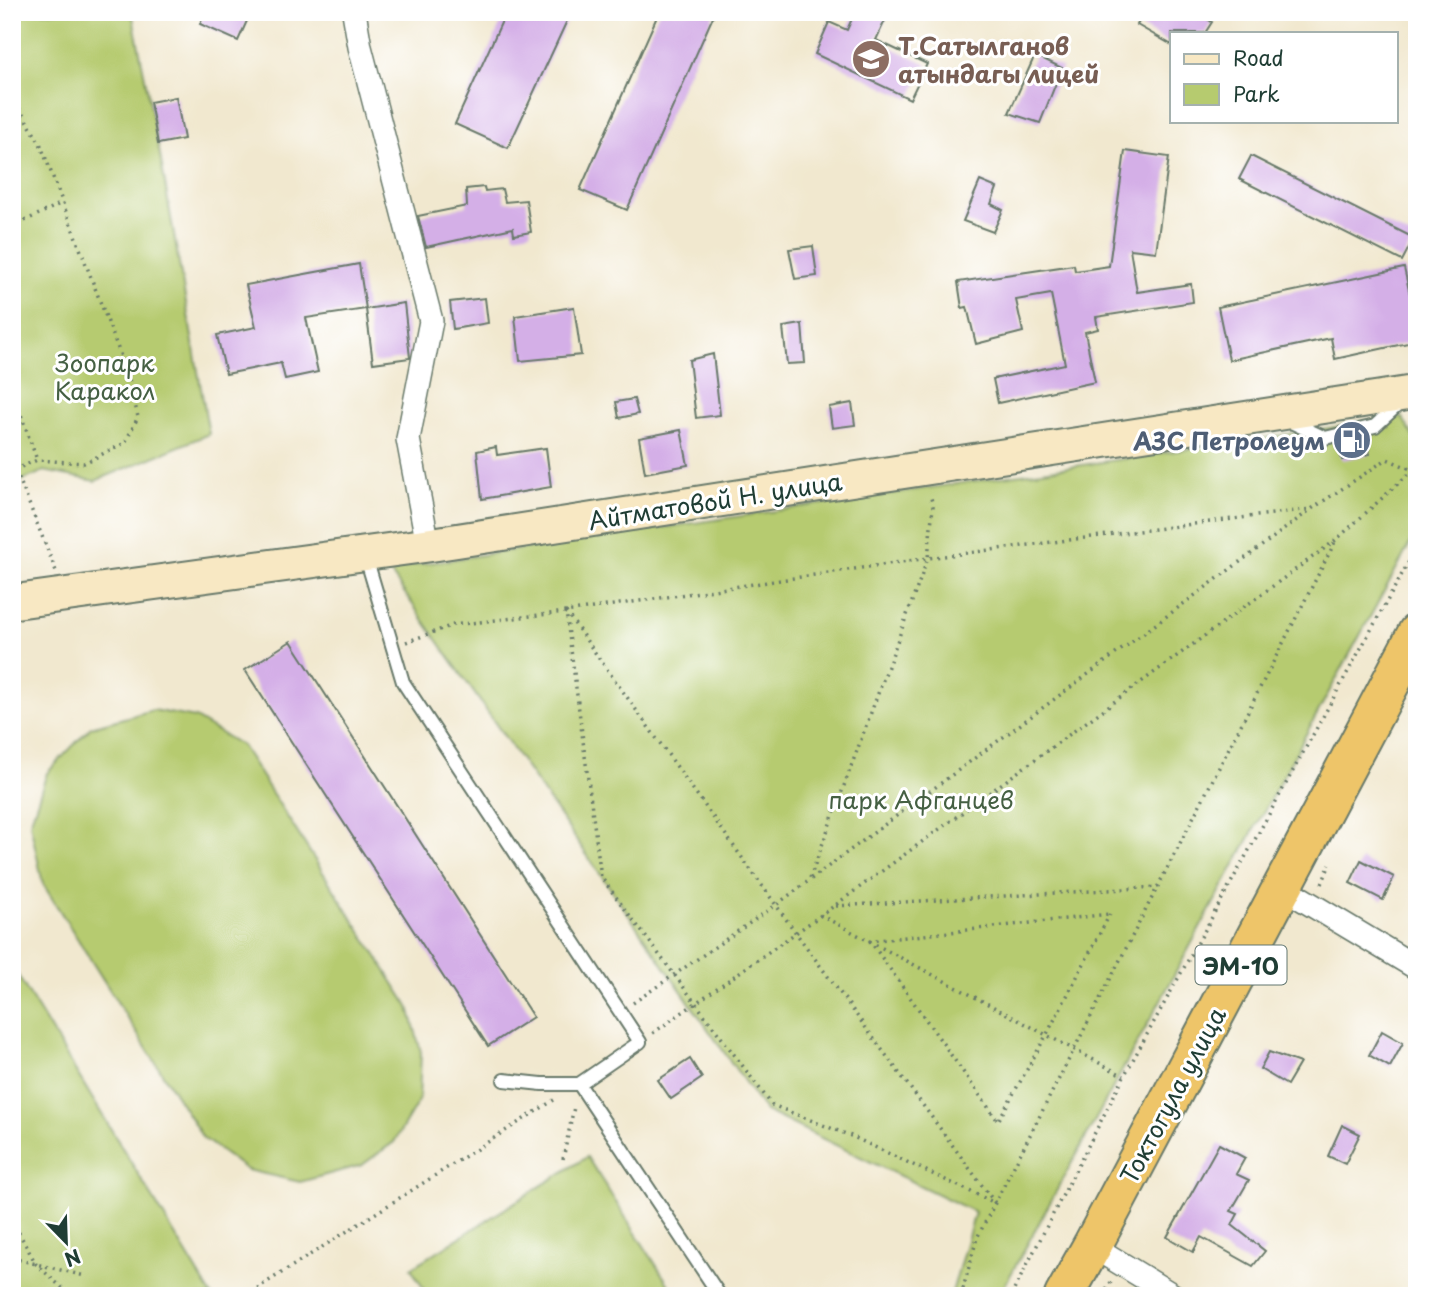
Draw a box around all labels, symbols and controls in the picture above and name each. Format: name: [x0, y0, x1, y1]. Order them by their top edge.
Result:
place label: Т.Сатылганов атындагы лицей: [898, 27, 1099, 91]
legend: [1170, 32, 1398, 122]
school or university icon: Т.Сатылганов атындагы лицей: [850, 38, 892, 80]
text: Road: [1233, 41, 1284, 73]
text: Park: [1233, 77, 1280, 109]
park label: Зоопарк Каракол: [55, 344, 155, 408]
fuel station icon: АЗС Петролеум: [1331, 419, 1373, 461]
place label: АЗС Петролеум: [1132, 422, 1325, 458]
street label: Айтматовой Н. улица: [586, 462, 844, 538]
park label: парк Афганцев: [828, 781, 1014, 817]
road number: ЭМ-10: [1196, 946, 1286, 984]
street label: Токтогула улица: [1110, 1000, 1234, 1190]
north arrow: [32, 1206, 102, 1276]
text: N: [61, 1243, 85, 1274]

